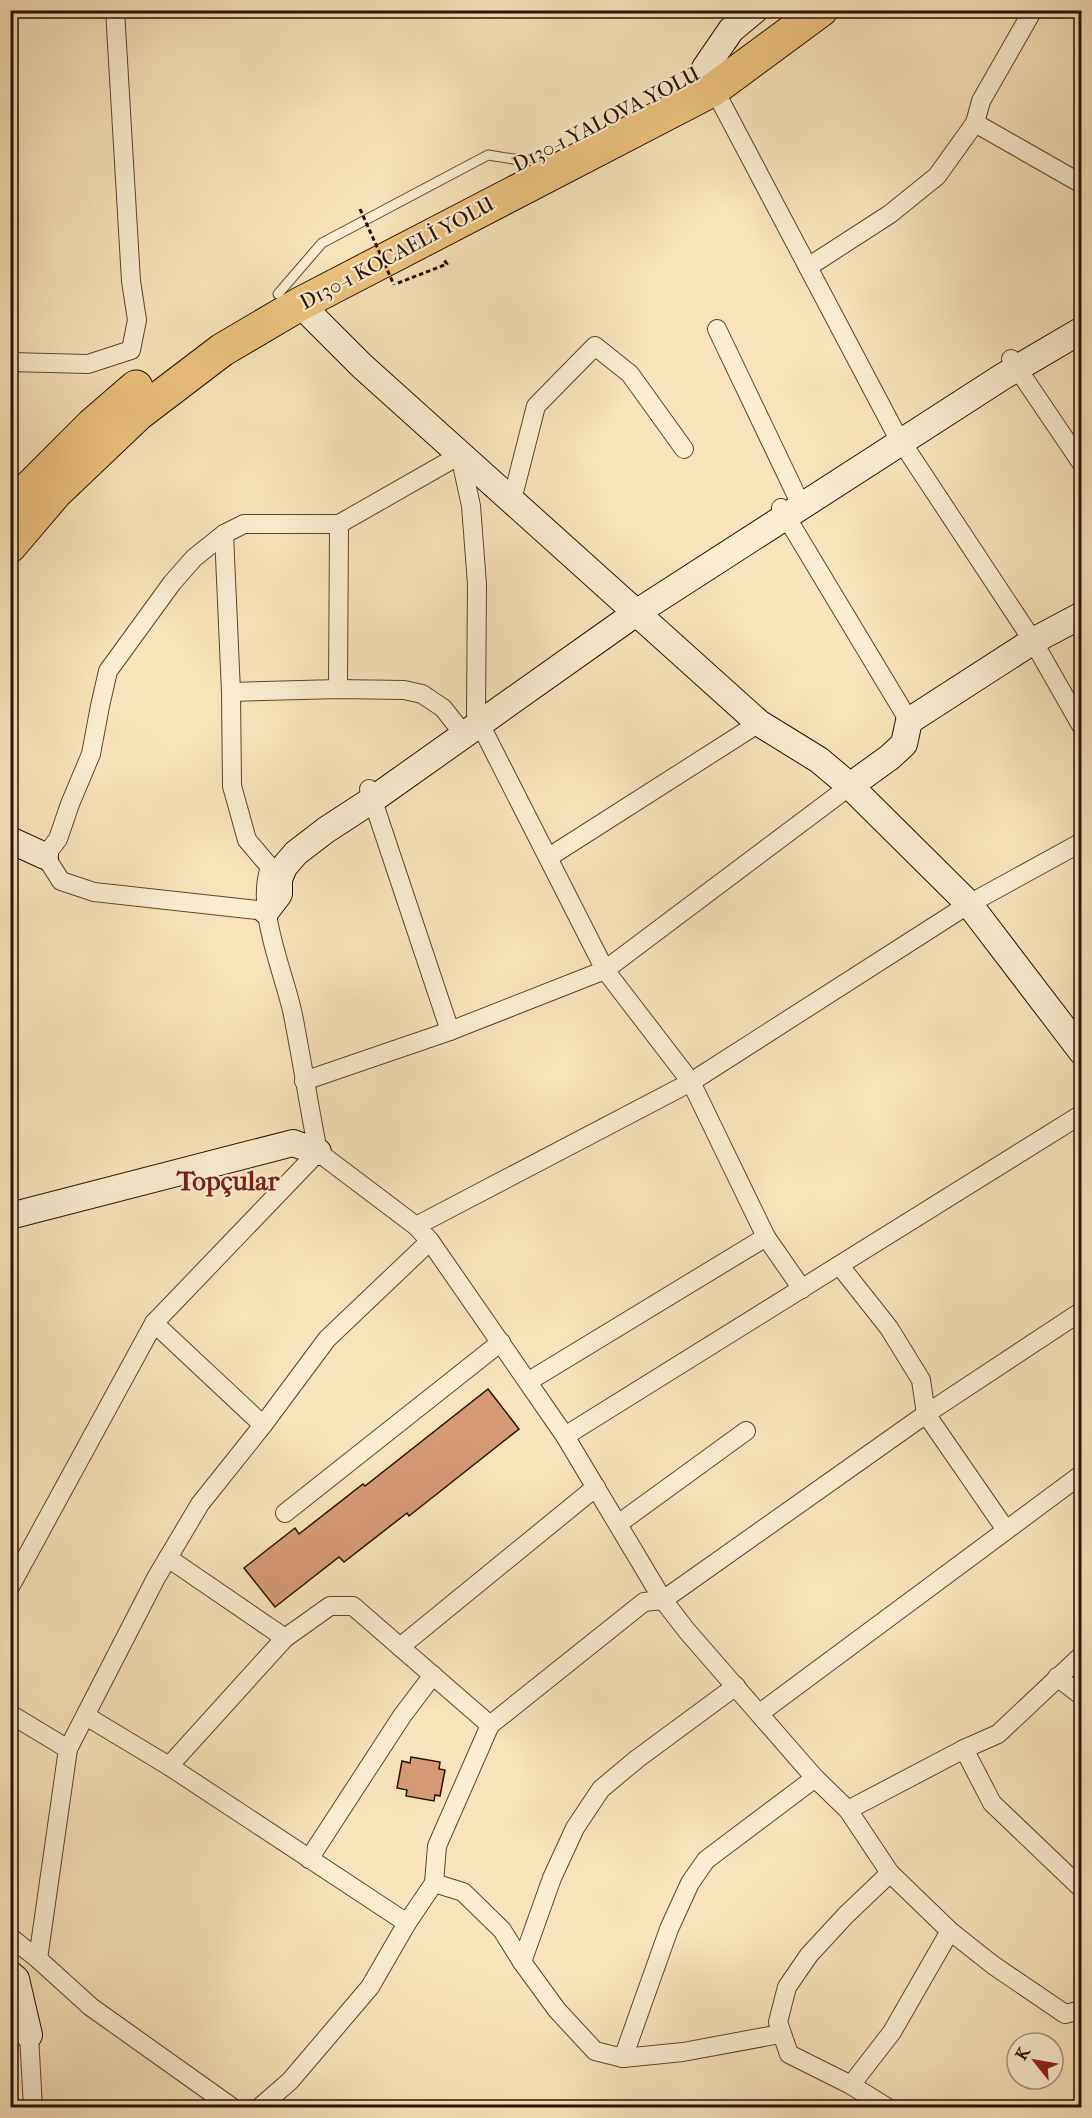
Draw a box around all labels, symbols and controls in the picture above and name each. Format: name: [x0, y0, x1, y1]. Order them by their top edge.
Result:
street label: D130-1 YALOVA YOLU: [508, 61, 704, 177]
street label: D130-1 KOCAELİ YOLU: [296, 191, 499, 315]
district label: Topçular: [176, 1165, 280, 1198]
north arrow: [1005, 2031, 1065, 2091]
text: K: [1011, 2042, 1034, 2063]

